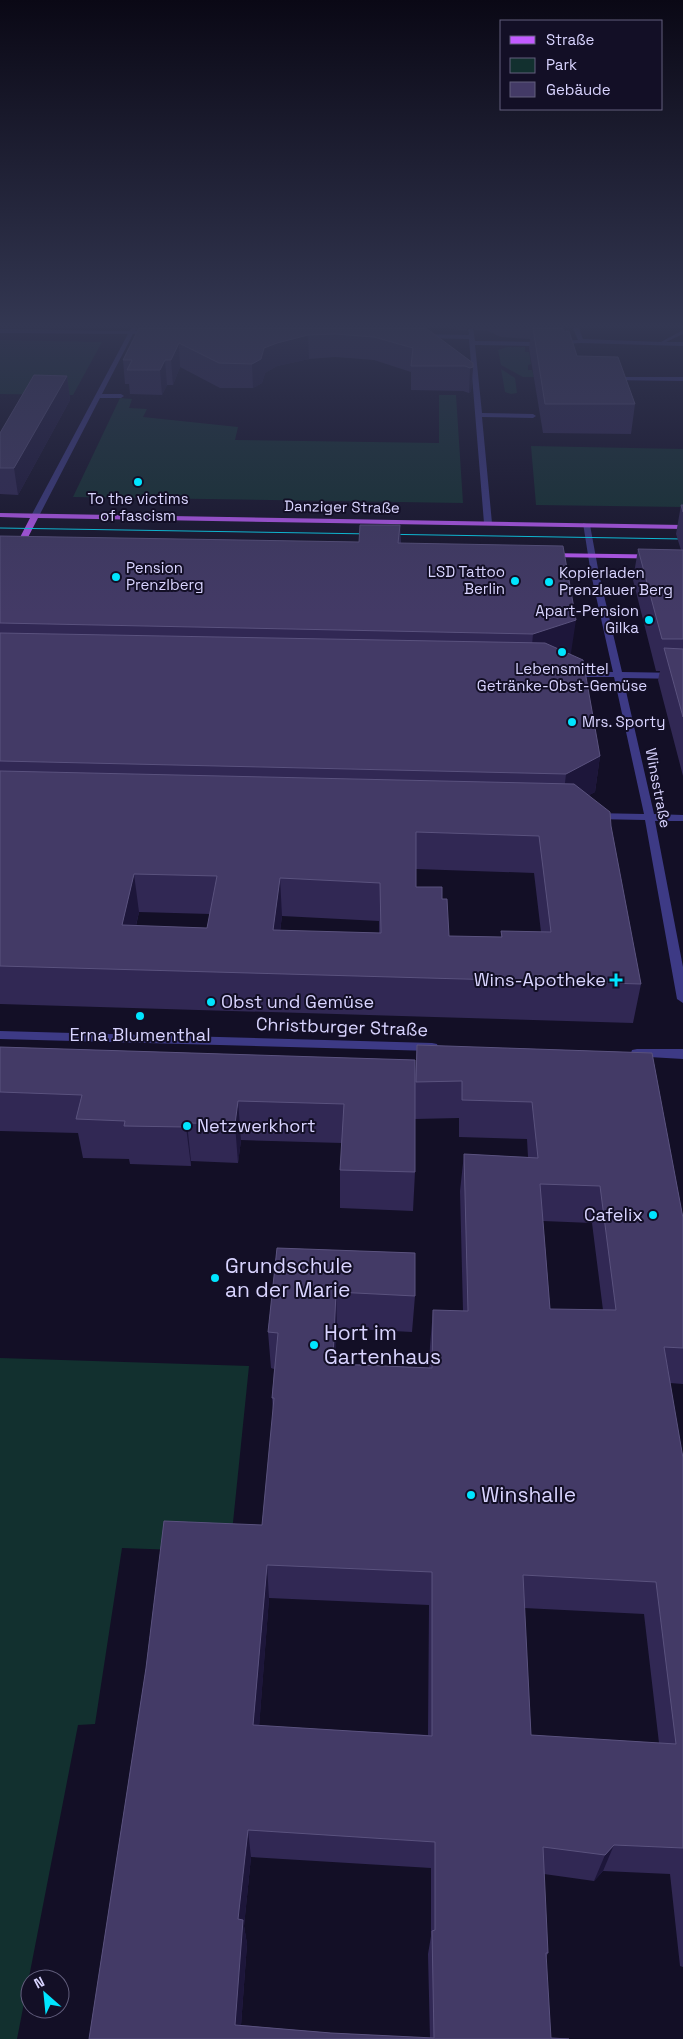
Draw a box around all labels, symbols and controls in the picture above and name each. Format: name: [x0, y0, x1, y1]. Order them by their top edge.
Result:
legend: [500, 20, 663, 110]
text: Straße: [546, 30, 595, 49]
text: Park: [546, 55, 577, 74]
text: Gebäude: [546, 80, 611, 99]
marker: To the victims of fascism: [132, 476, 144, 488]
place label: To the victims of fascism: [87, 489, 189, 525]
street label: Danziger Straße: [284, 496, 400, 517]
place label: Pension Prenzlberg: [126, 558, 204, 594]
place label: LSD Tattoo Berlin: [428, 562, 505, 598]
place label: Kopierladen Prenzlauer Berg: [559, 563, 673, 599]
marker: Pension Prenzlberg: [110, 571, 122, 583]
marker: LSD Tattoo Berlin: [509, 575, 521, 587]
marker: Kopierladen Prenzlauer Berg: [543, 576, 555, 588]
place label: Apart-Pension Gilka: [535, 601, 639, 637]
marker: Apart-Pension Gilka: [643, 614, 655, 626]
marker: Lebensmittel Getränke-Obst-Gemüse: [556, 646, 568, 658]
place label: Lebensmittel Getränke-Obst-Gemüse: [477, 659, 647, 695]
place label: Mrs. Sporty: [582, 712, 665, 731]
marker: Mrs. Sporty: [566, 716, 578, 728]
street label: Winsstraße: [641, 746, 676, 830]
place label: Wins-Apotheke: [474, 968, 606, 991]
marker: Wins-Apotheke: [610, 974, 622, 986]
place label: Obst und Gemüse: [221, 990, 374, 1013]
marker: Obst und Gemüse: [205, 996, 217, 1008]
marker: Erna Blumenthal: [134, 1010, 146, 1022]
street label: Christburger Straße: [256, 1012, 428, 1041]
place label: Erna Blumenthal: [69, 1023, 211, 1046]
place label: Netzwerkhort: [197, 1114, 316, 1137]
marker: Netzwerkhort: [181, 1120, 193, 1132]
place label: Cafelix: [584, 1203, 643, 1226]
marker: Cafelix: [647, 1209, 659, 1221]
place label: Grundschule an der Marie: [225, 1252, 353, 1303]
marker: Grundschule an der Marie: [209, 1272, 221, 1284]
place label: Hort im Gartenhaus: [324, 1319, 441, 1370]
marker: Hort im Gartenhaus: [308, 1339, 320, 1351]
place label: Winshalle: [481, 1481, 576, 1508]
marker: Winshalle: [465, 1489, 477, 1501]
north arrow: [20, 1969, 70, 2019]
text: N: [31, 1972, 47, 1993]

